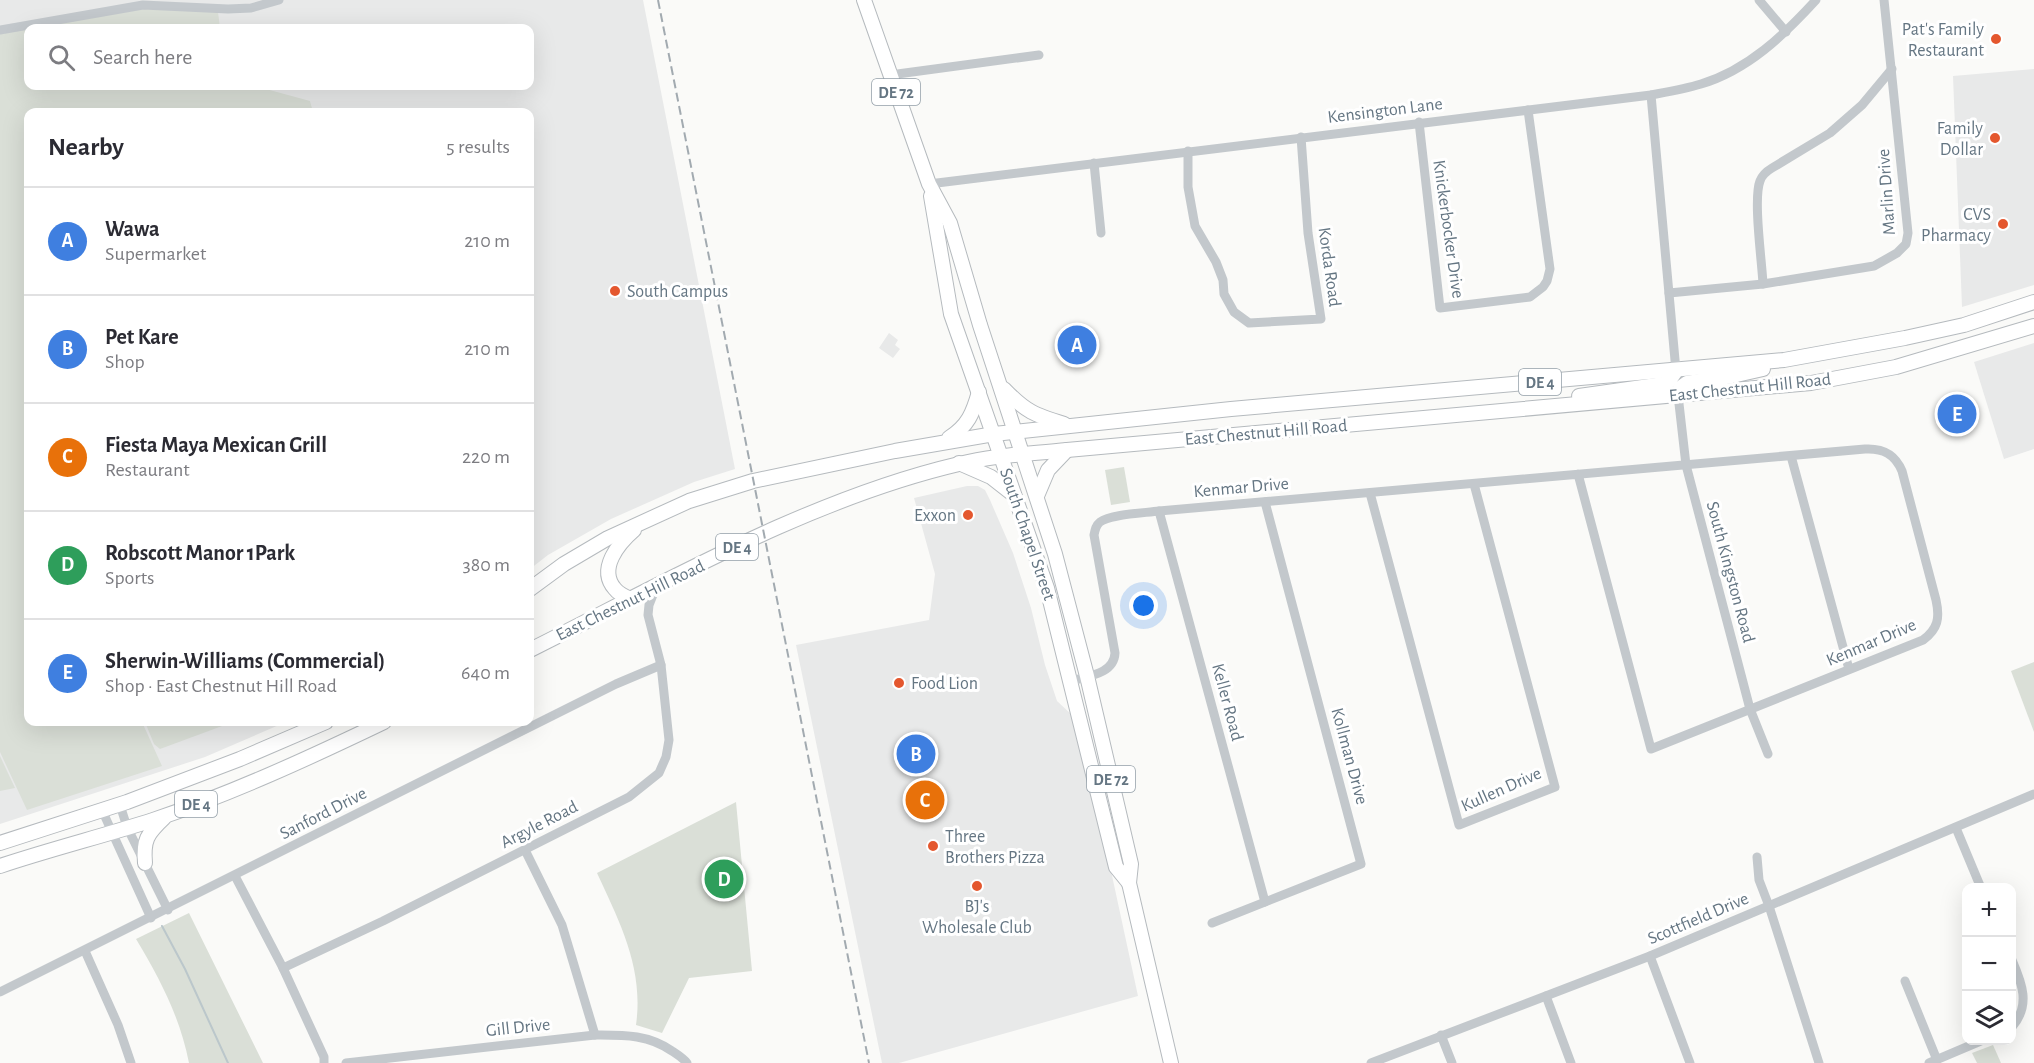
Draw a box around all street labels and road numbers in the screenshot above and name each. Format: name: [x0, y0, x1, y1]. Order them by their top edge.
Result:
road number: DE 72: [872, 79, 920, 105]
street label: Kensington Lane: [1327, 95, 1444, 127]
street label: Marlin Drive: [1875, 148, 1899, 236]
street label: Knickerbocker Drive: [1429, 159, 1467, 300]
street label: Korda Road: [1315, 226, 1344, 308]
road number: DE 4: [1519, 369, 1561, 395]
street label: East Chestnut Hill Road: [1668, 371, 1832, 405]
street label: East Chestnut Hill Road: [1184, 417, 1348, 449]
street label: South Chapel Street: [996, 466, 1058, 603]
street label: Kenmar Drive: [1193, 475, 1289, 501]
street label: South Kingston Road: [1703, 500, 1758, 645]
road number: DE 4: [716, 534, 758, 560]
street label: East Chestnut Hill Road: [553, 557, 708, 645]
street label: Kenmar Drive: [1824, 616, 1919, 670]
street label: Keller Road: [1208, 662, 1246, 743]
street label: Kollman Drive: [1327, 706, 1371, 807]
street label: Kullen Drive: [1459, 764, 1544, 816]
road number: DE 72: [1087, 766, 1135, 792]
street label: Sanford Drive: [277, 784, 370, 843]
road number: DE 4: [175, 791, 217, 817]
street label: Argyle Road: [498, 798, 581, 852]
street label: Scottfield Drive: [1645, 890, 1752, 948]
street label: Gill Drive: [485, 1016, 551, 1040]

